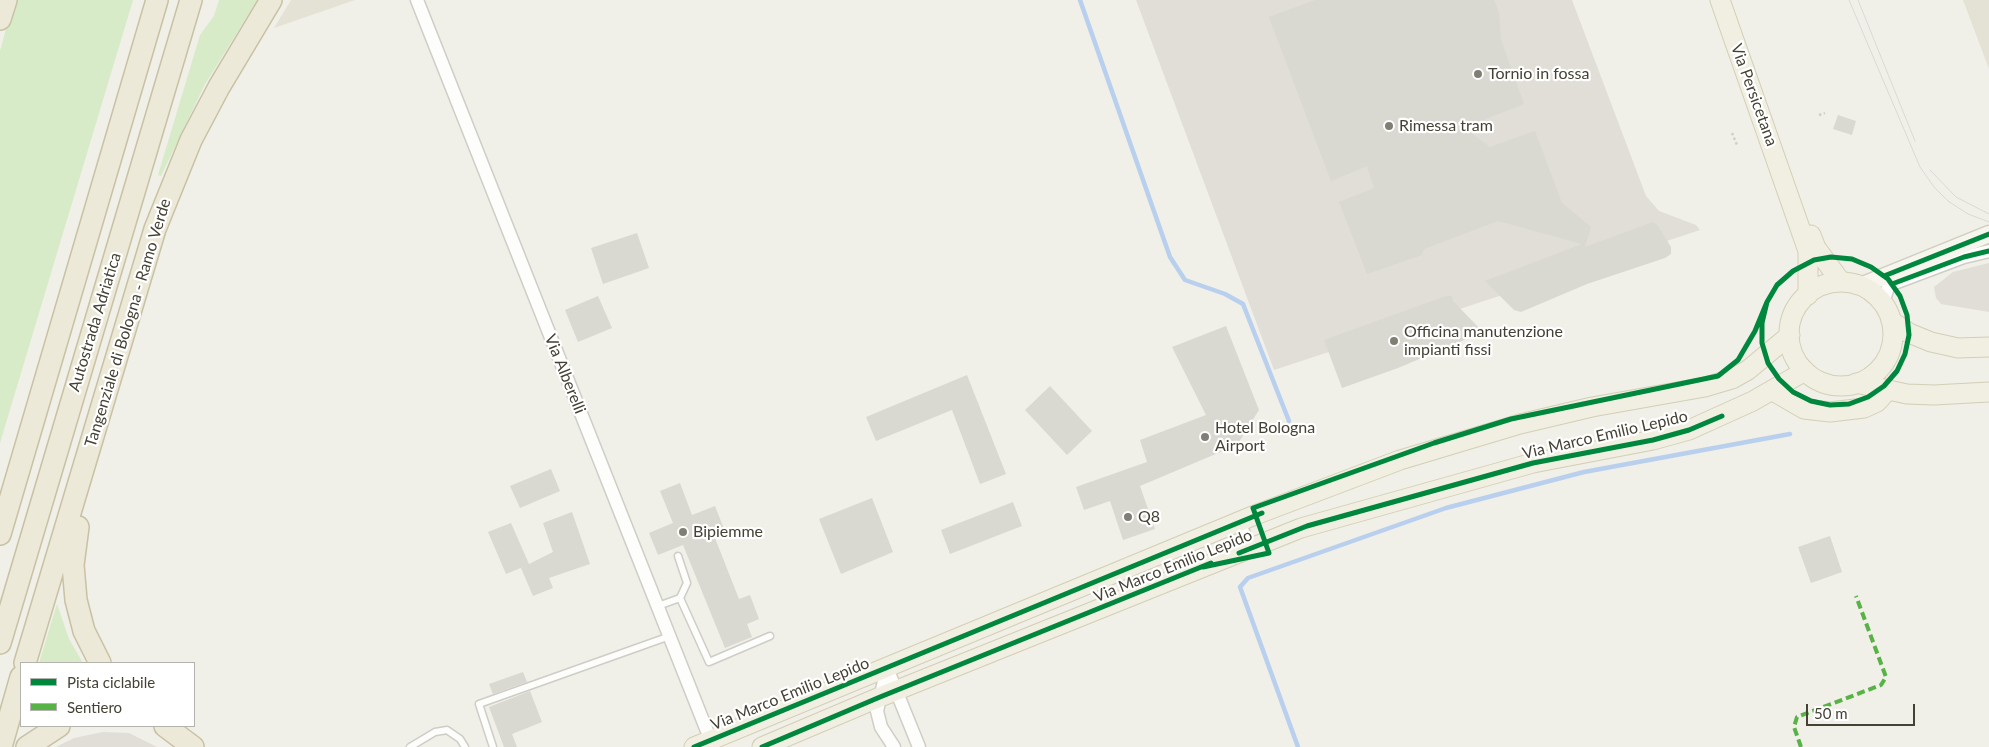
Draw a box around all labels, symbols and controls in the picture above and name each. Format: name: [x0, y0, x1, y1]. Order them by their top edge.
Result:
street label: Via Persicetana: [1727, 41, 1781, 149]
place label: Tornio in fossa: [1488, 64, 1589, 84]
marker: Tornio in fossa: [1472, 68, 1484, 80]
place label: Rimessa tram: [1399, 116, 1493, 136]
marker: Rimessa tram: [1383, 120, 1395, 132]
street label: Tangenziale di Bologna - Ramo Verde: [81, 196, 175, 450]
street label: Autostrada Adriatica: [65, 250, 125, 394]
place label: Officina manutenzione impianti fissi: [1404, 322, 1563, 360]
street label: Via Alberelli: [540, 331, 590, 417]
marker: Officina manutenzione impianti fissi: [1388, 335, 1400, 347]
street label: Via Marco Emilio Lepido: [1520, 407, 1690, 463]
place label: Hotel Bologna Airport: [1215, 418, 1315, 456]
marker: Hotel Bologna Airport: [1199, 431, 1211, 443]
place label: Q8: [1138, 507, 1160, 527]
marker: Q8: [1122, 511, 1134, 523]
place label: Bipiemme: [693, 522, 763, 542]
street label: Via Marco Emilio Lepido: [1091, 525, 1255, 607]
marker: Bipiemme: [677, 526, 689, 538]
street label: Via Marco Emilio Lepido: [708, 653, 872, 735]
legend: [20, 662, 195, 727]
text: Pista ciclabile: [67, 673, 155, 691]
scale bar: [1809, 694, 1918, 726]
text: Sentiero: [67, 698, 122, 716]
text: 50 m: [1814, 704, 1848, 722]

